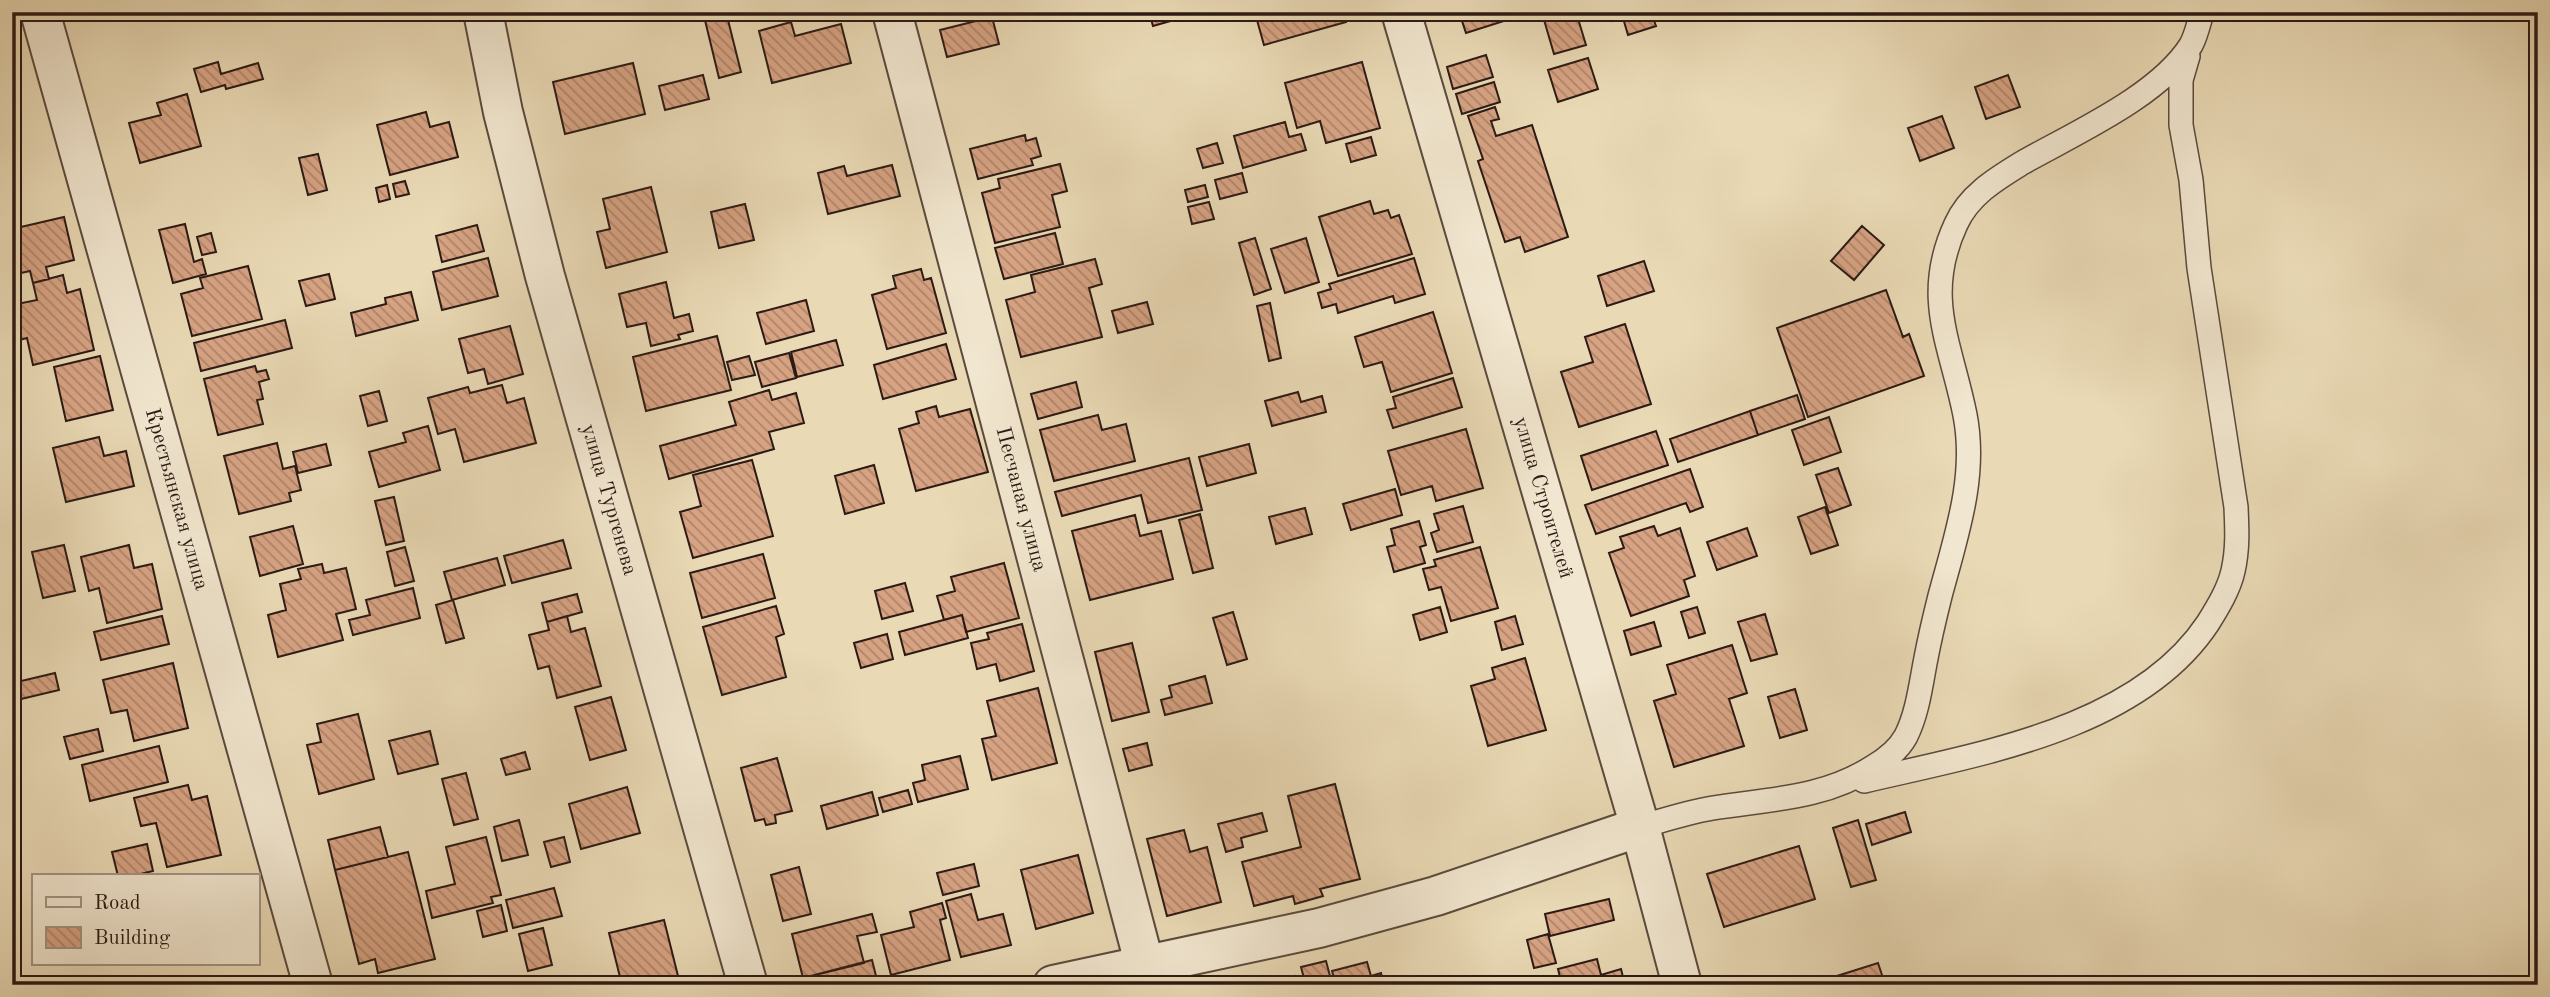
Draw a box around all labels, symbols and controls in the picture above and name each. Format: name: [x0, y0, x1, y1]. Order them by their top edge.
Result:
street label: Крестьянская улица: [141, 406, 212, 592]
street label: улица Строителей: [1510, 414, 1577, 581]
street label: улица Тургенева: [577, 422, 641, 578]
street label: Песчаная улица: [992, 425, 1050, 574]
legend: [32, 874, 259, 965]
text: Road: [94, 893, 141, 914]
text: Building: [94, 928, 171, 949]

